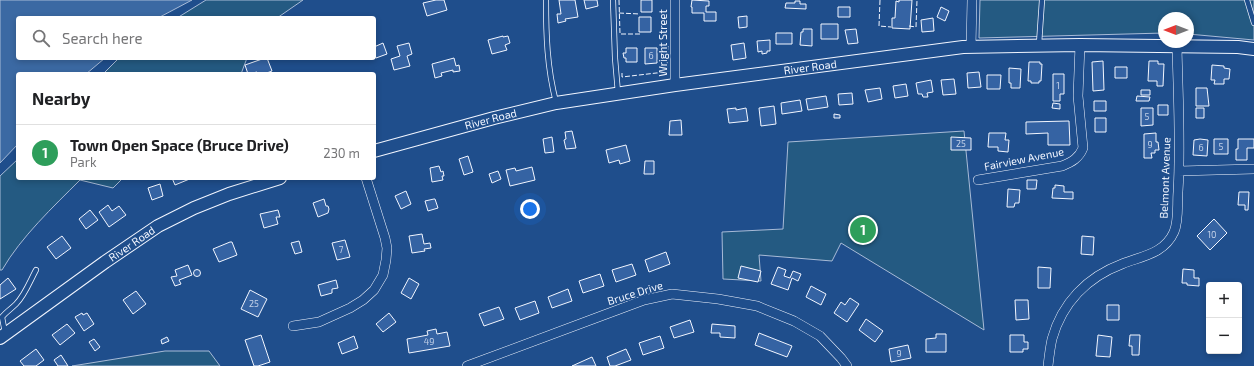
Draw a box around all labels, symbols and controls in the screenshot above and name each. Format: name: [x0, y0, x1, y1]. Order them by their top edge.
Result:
street label: Wright Street: [656, 9, 669, 77]
north arrow: [1158, 12, 1194, 48]
search box: [16, 16, 376, 60]
icon: search: [30, 27, 52, 49]
text: Search here: [62, 29, 143, 47]
house number: 6: [648, 50, 654, 61]
street label: River Road: [783, 57, 837, 77]
house number: 1: [1056, 80, 1060, 91]
text: Nearby: [32, 88, 90, 108]
street label: River Road: [463, 106, 518, 132]
house number: 5: [1145, 111, 1150, 122]
text: Town Open Space (Bruce Drive): [70, 136, 289, 154]
street label: Belmont Avenue: [1157, 137, 1172, 219]
house number: 25: [956, 138, 966, 149]
house number: 9: [1147, 139, 1153, 150]
house number: 5: [1219, 141, 1224, 152]
house number: 6: [1198, 142, 1204, 153]
street label: Fairview Avenue: [983, 144, 1065, 173]
text: 1: [42, 145, 48, 161]
text: 230 m: [323, 145, 360, 161]
text: Park: [70, 154, 97, 170]
your location: [520, 199, 540, 219]
pin: 1: [850, 215, 876, 245]
street label: River Road: [106, 223, 157, 264]
house number: 10: [1207, 229, 1217, 240]
house number: 7: [339, 244, 344, 255]
street label: Bruce Drive: [606, 278, 664, 307]
map controls: [1206, 282, 1242, 354]
button: +: [1206, 282, 1242, 318]
house number: 25: [249, 298, 259, 309]
button: −: [1206, 318, 1242, 354]
house number: 49: [424, 336, 434, 347]
house number: 9: [896, 348, 902, 359]

